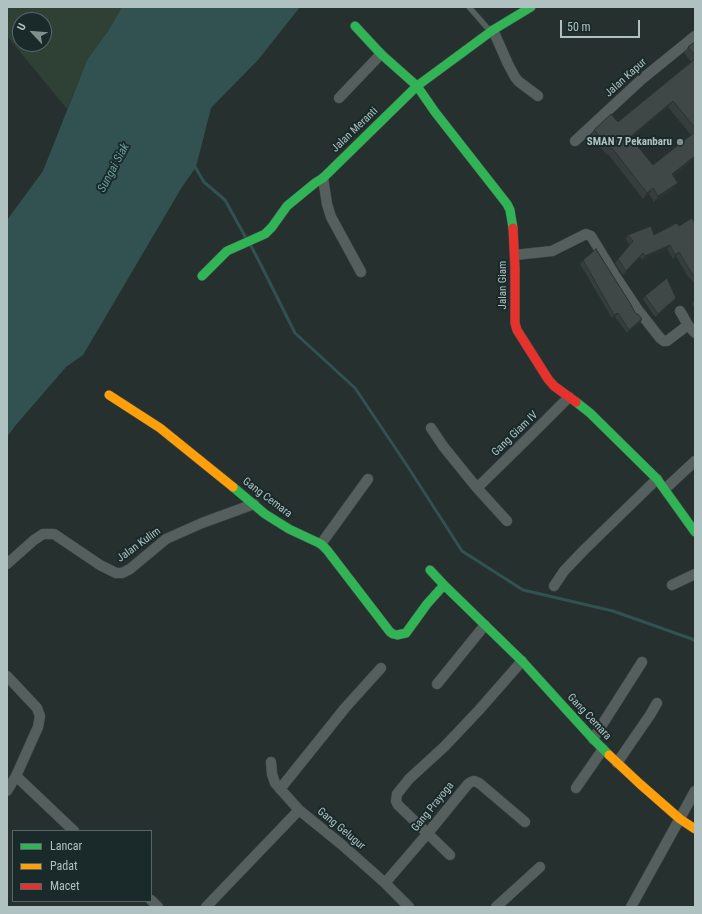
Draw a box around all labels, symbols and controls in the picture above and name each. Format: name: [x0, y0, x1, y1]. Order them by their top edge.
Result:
north arrow: [12, 12, 52, 52]
scale bar: [562, 12, 642, 38]
text: 50 m: [567, 20, 591, 34]
text: U: [14, 21, 29, 33]
street label: Jalan Kapur: [602, 56, 650, 100]
street label: Jalan Meranti: [329, 105, 381, 155]
place label: SMAN 7 Pekanbaru: [587, 135, 672, 149]
marker: SMAN 7 Pekanbaru: [675, 137, 685, 147]
water label: Sungai Siak: [95, 141, 133, 195]
street label: Jalan Giam: [496, 261, 510, 309]
street label: Gang Giam IV: [489, 409, 541, 459]
street label: Gang Cemara: [240, 475, 294, 521]
street label: Jalan Kulim: [115, 525, 163, 565]
street label: Gang Cemara: [564, 691, 614, 743]
street label: Gang Prayoga: [409, 779, 457, 835]
street label: Gang Gelugur: [314, 805, 368, 853]
legend: [12, 830, 152, 902]
text: Lancar: [50, 839, 82, 853]
text: Padat: [50, 859, 78, 873]
text: Macet: [50, 879, 80, 893]

